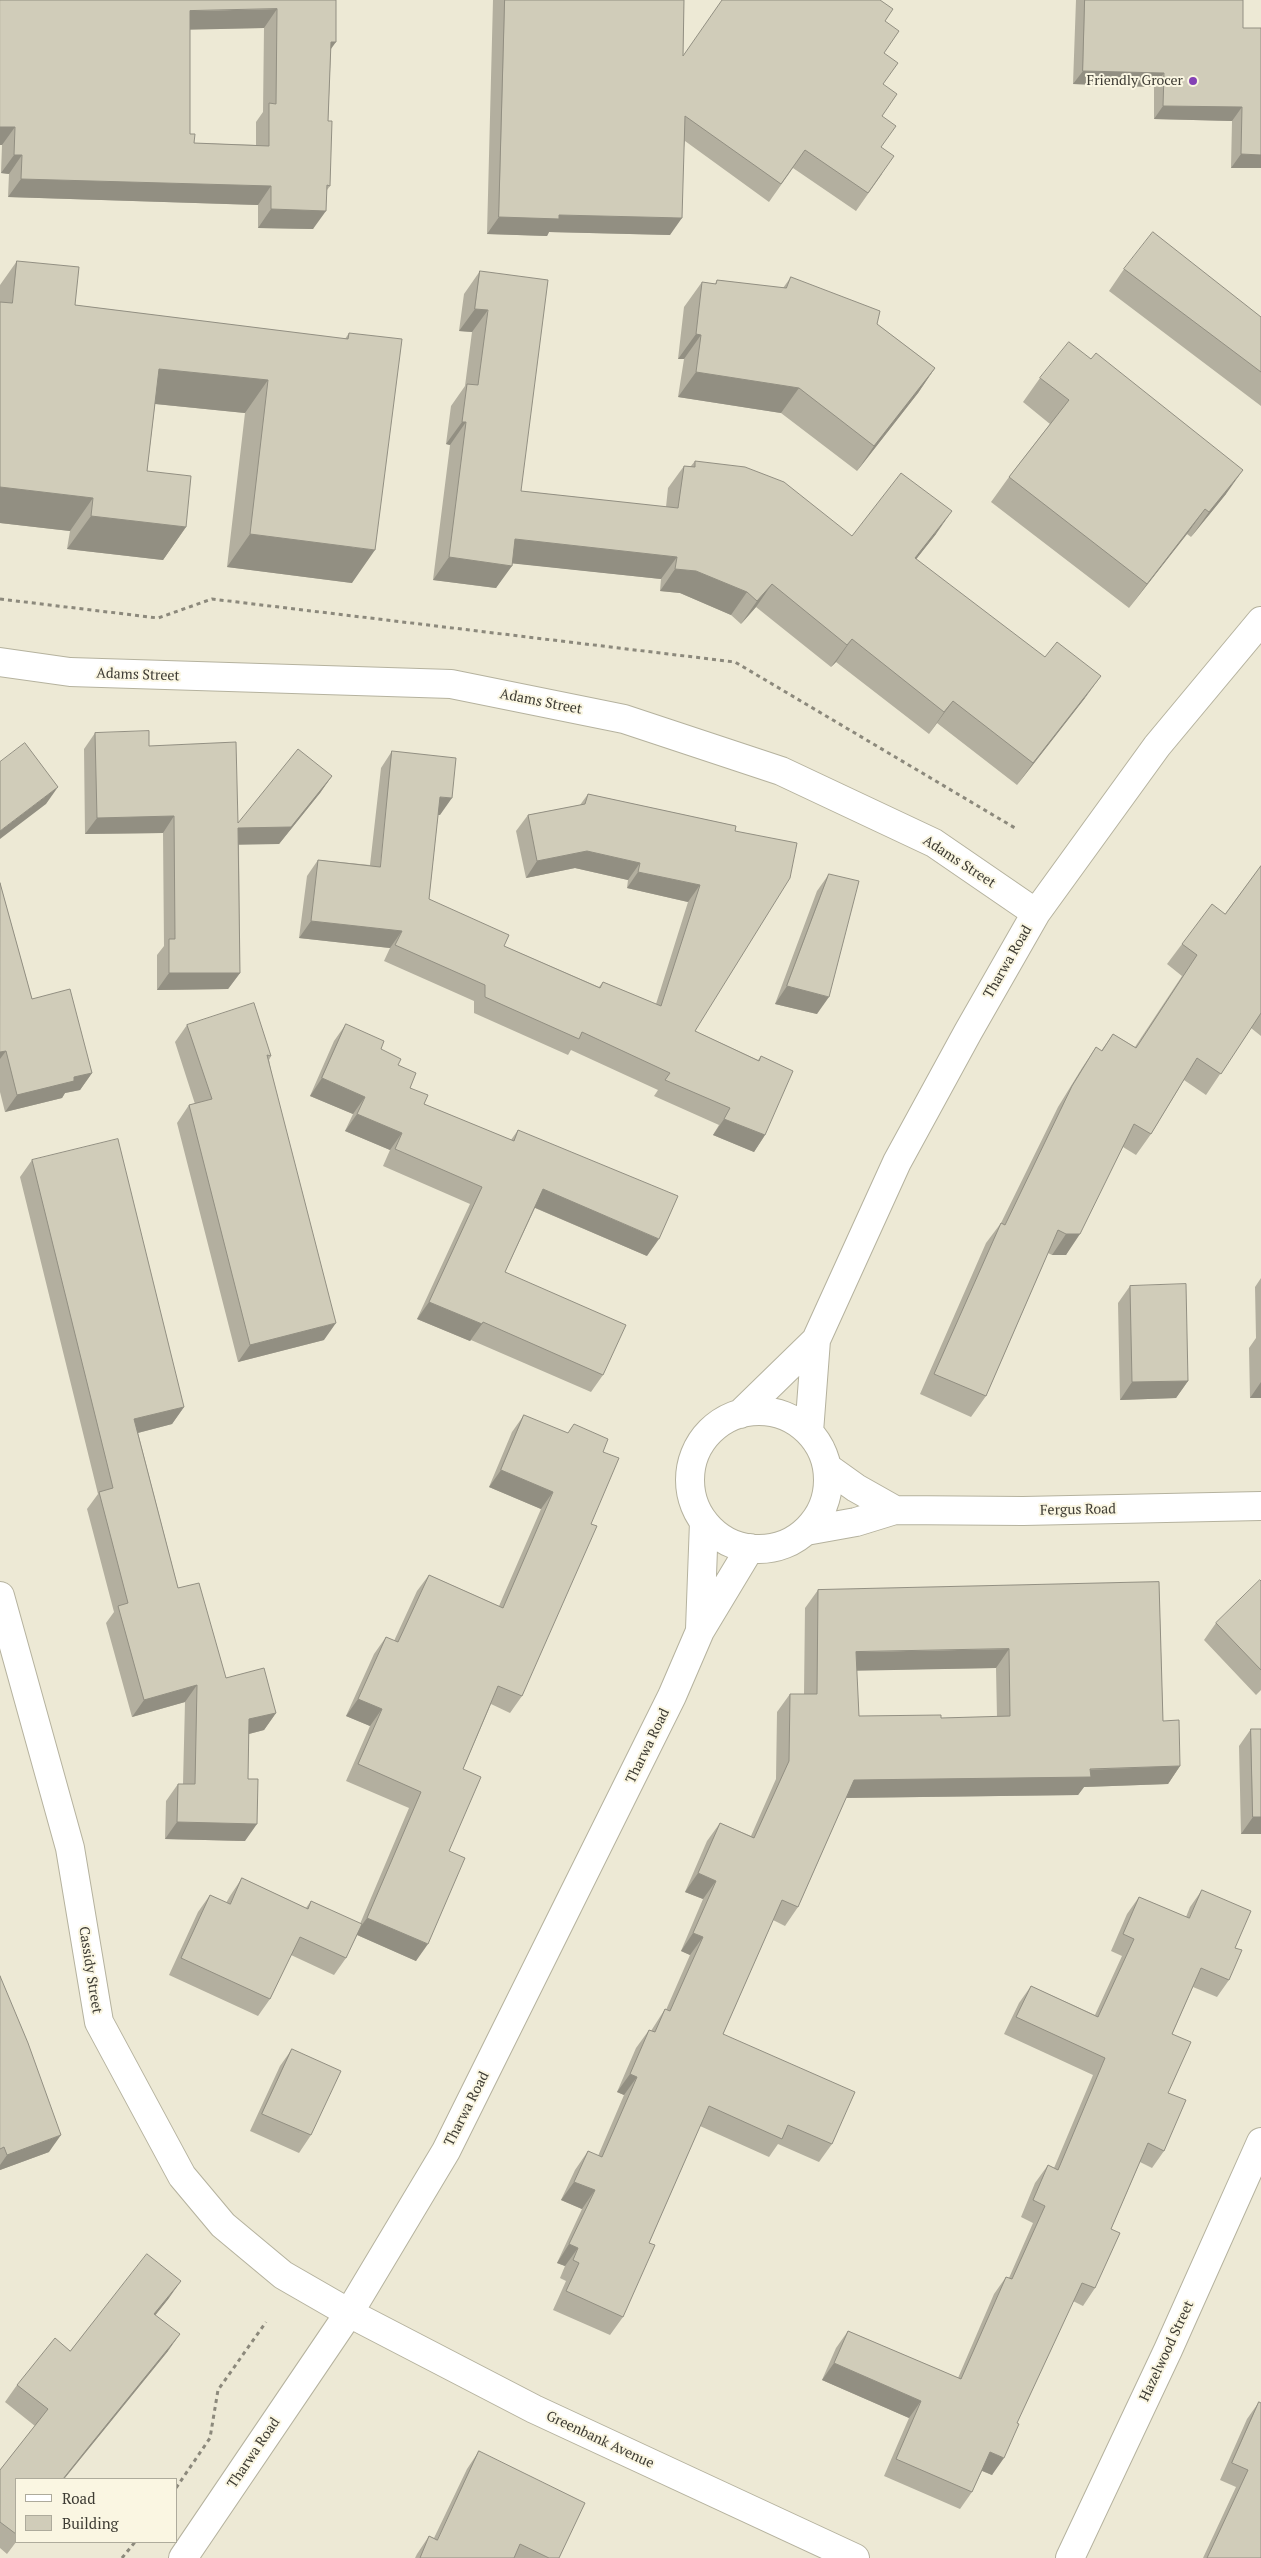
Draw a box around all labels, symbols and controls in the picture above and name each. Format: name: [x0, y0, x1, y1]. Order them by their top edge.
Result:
place label: Friendly Grocer: [1087, 73, 1183, 89]
marker: Friendly Grocer: [1187, 75, 1199, 87]
street label: Adams Street: [96, 665, 180, 685]
street label: Adams Street: [499, 686, 583, 718]
street label: Adams Street: [919, 832, 999, 892]
street label: Tharwa Road: [980, 923, 1036, 1001]
street label: Fergus Road: [1040, 1501, 1116, 1519]
street label: Tharwa Road: [623, 1706, 673, 1786]
street label: Cassidy Street: [75, 1925, 105, 2015]
street label: Tharwa Road: [441, 2069, 493, 2149]
street label: Hazelwood Street: [1136, 2298, 1198, 2404]
street label: Greenbank Avenue: [543, 2408, 657, 2472]
street label: Tharwa Road: [224, 2415, 284, 2491]
legend: [15, 2478, 178, 2543]
text: Road: [62, 2488, 95, 2508]
text: Building: [62, 2513, 119, 2533]

